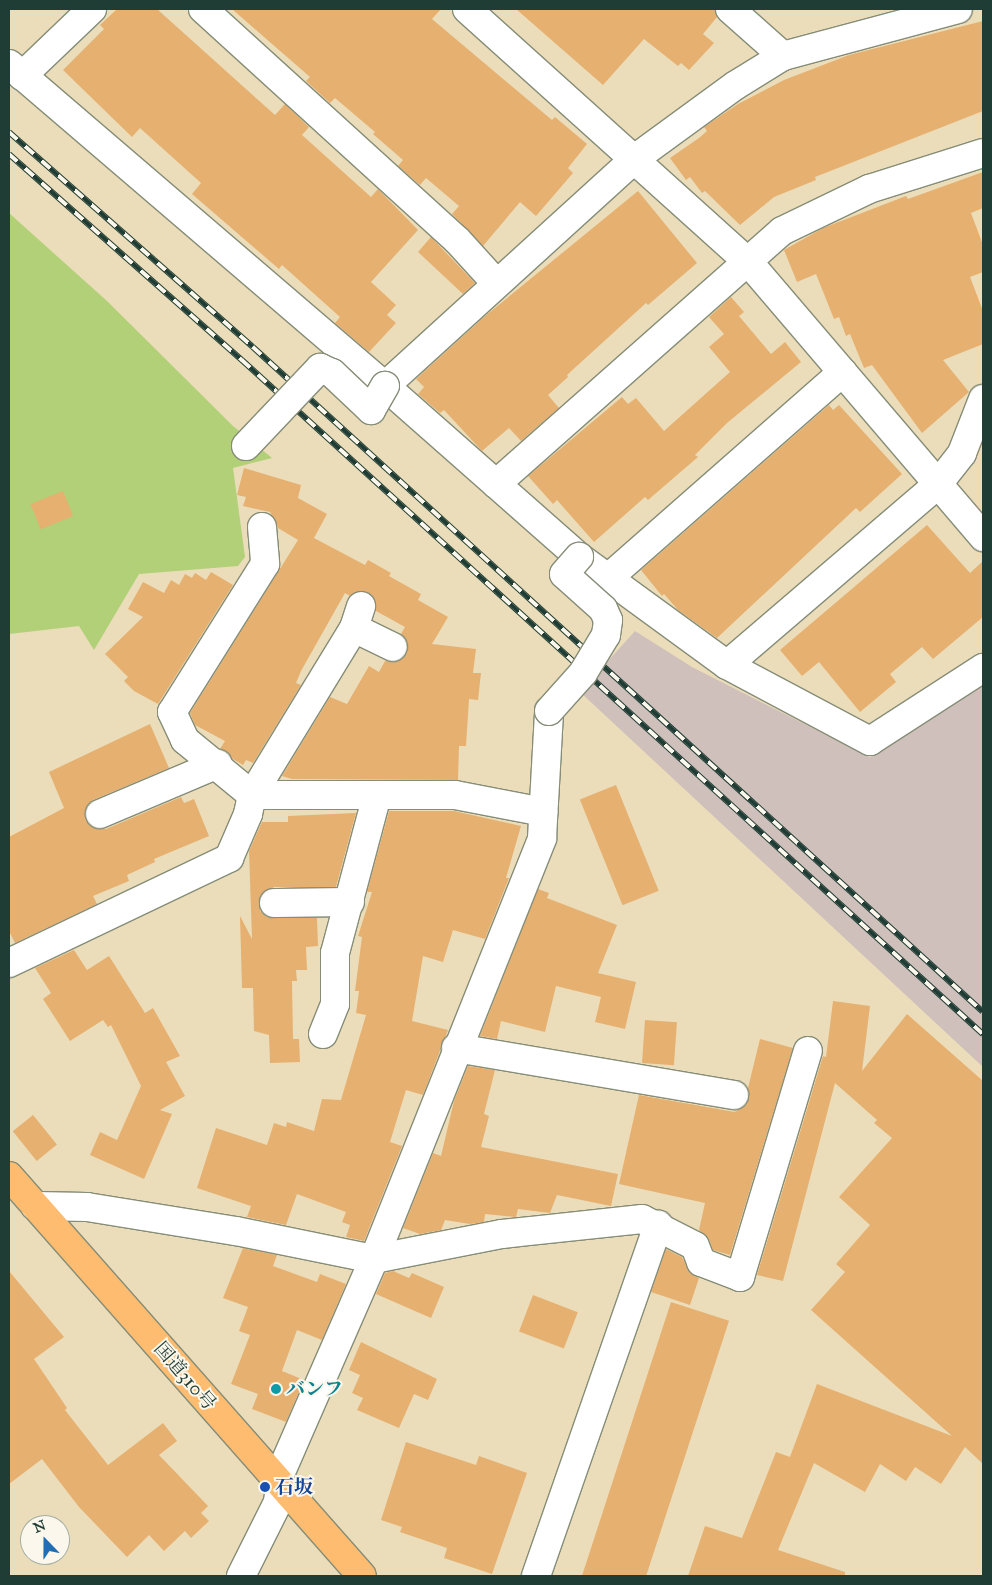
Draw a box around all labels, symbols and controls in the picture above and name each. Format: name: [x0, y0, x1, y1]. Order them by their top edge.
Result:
street label: 国道310号: [149, 1337, 221, 1415]
place label: バンフ: [286, 1378, 343, 1400]
marker: バンフ: [270, 1383, 282, 1395]
place label: 石坂: [275, 1476, 313, 1498]
marker: 石坂: [259, 1481, 271, 1493]
north arrow: [20, 1515, 70, 1565]
text: N: [31, 1516, 48, 1537]

